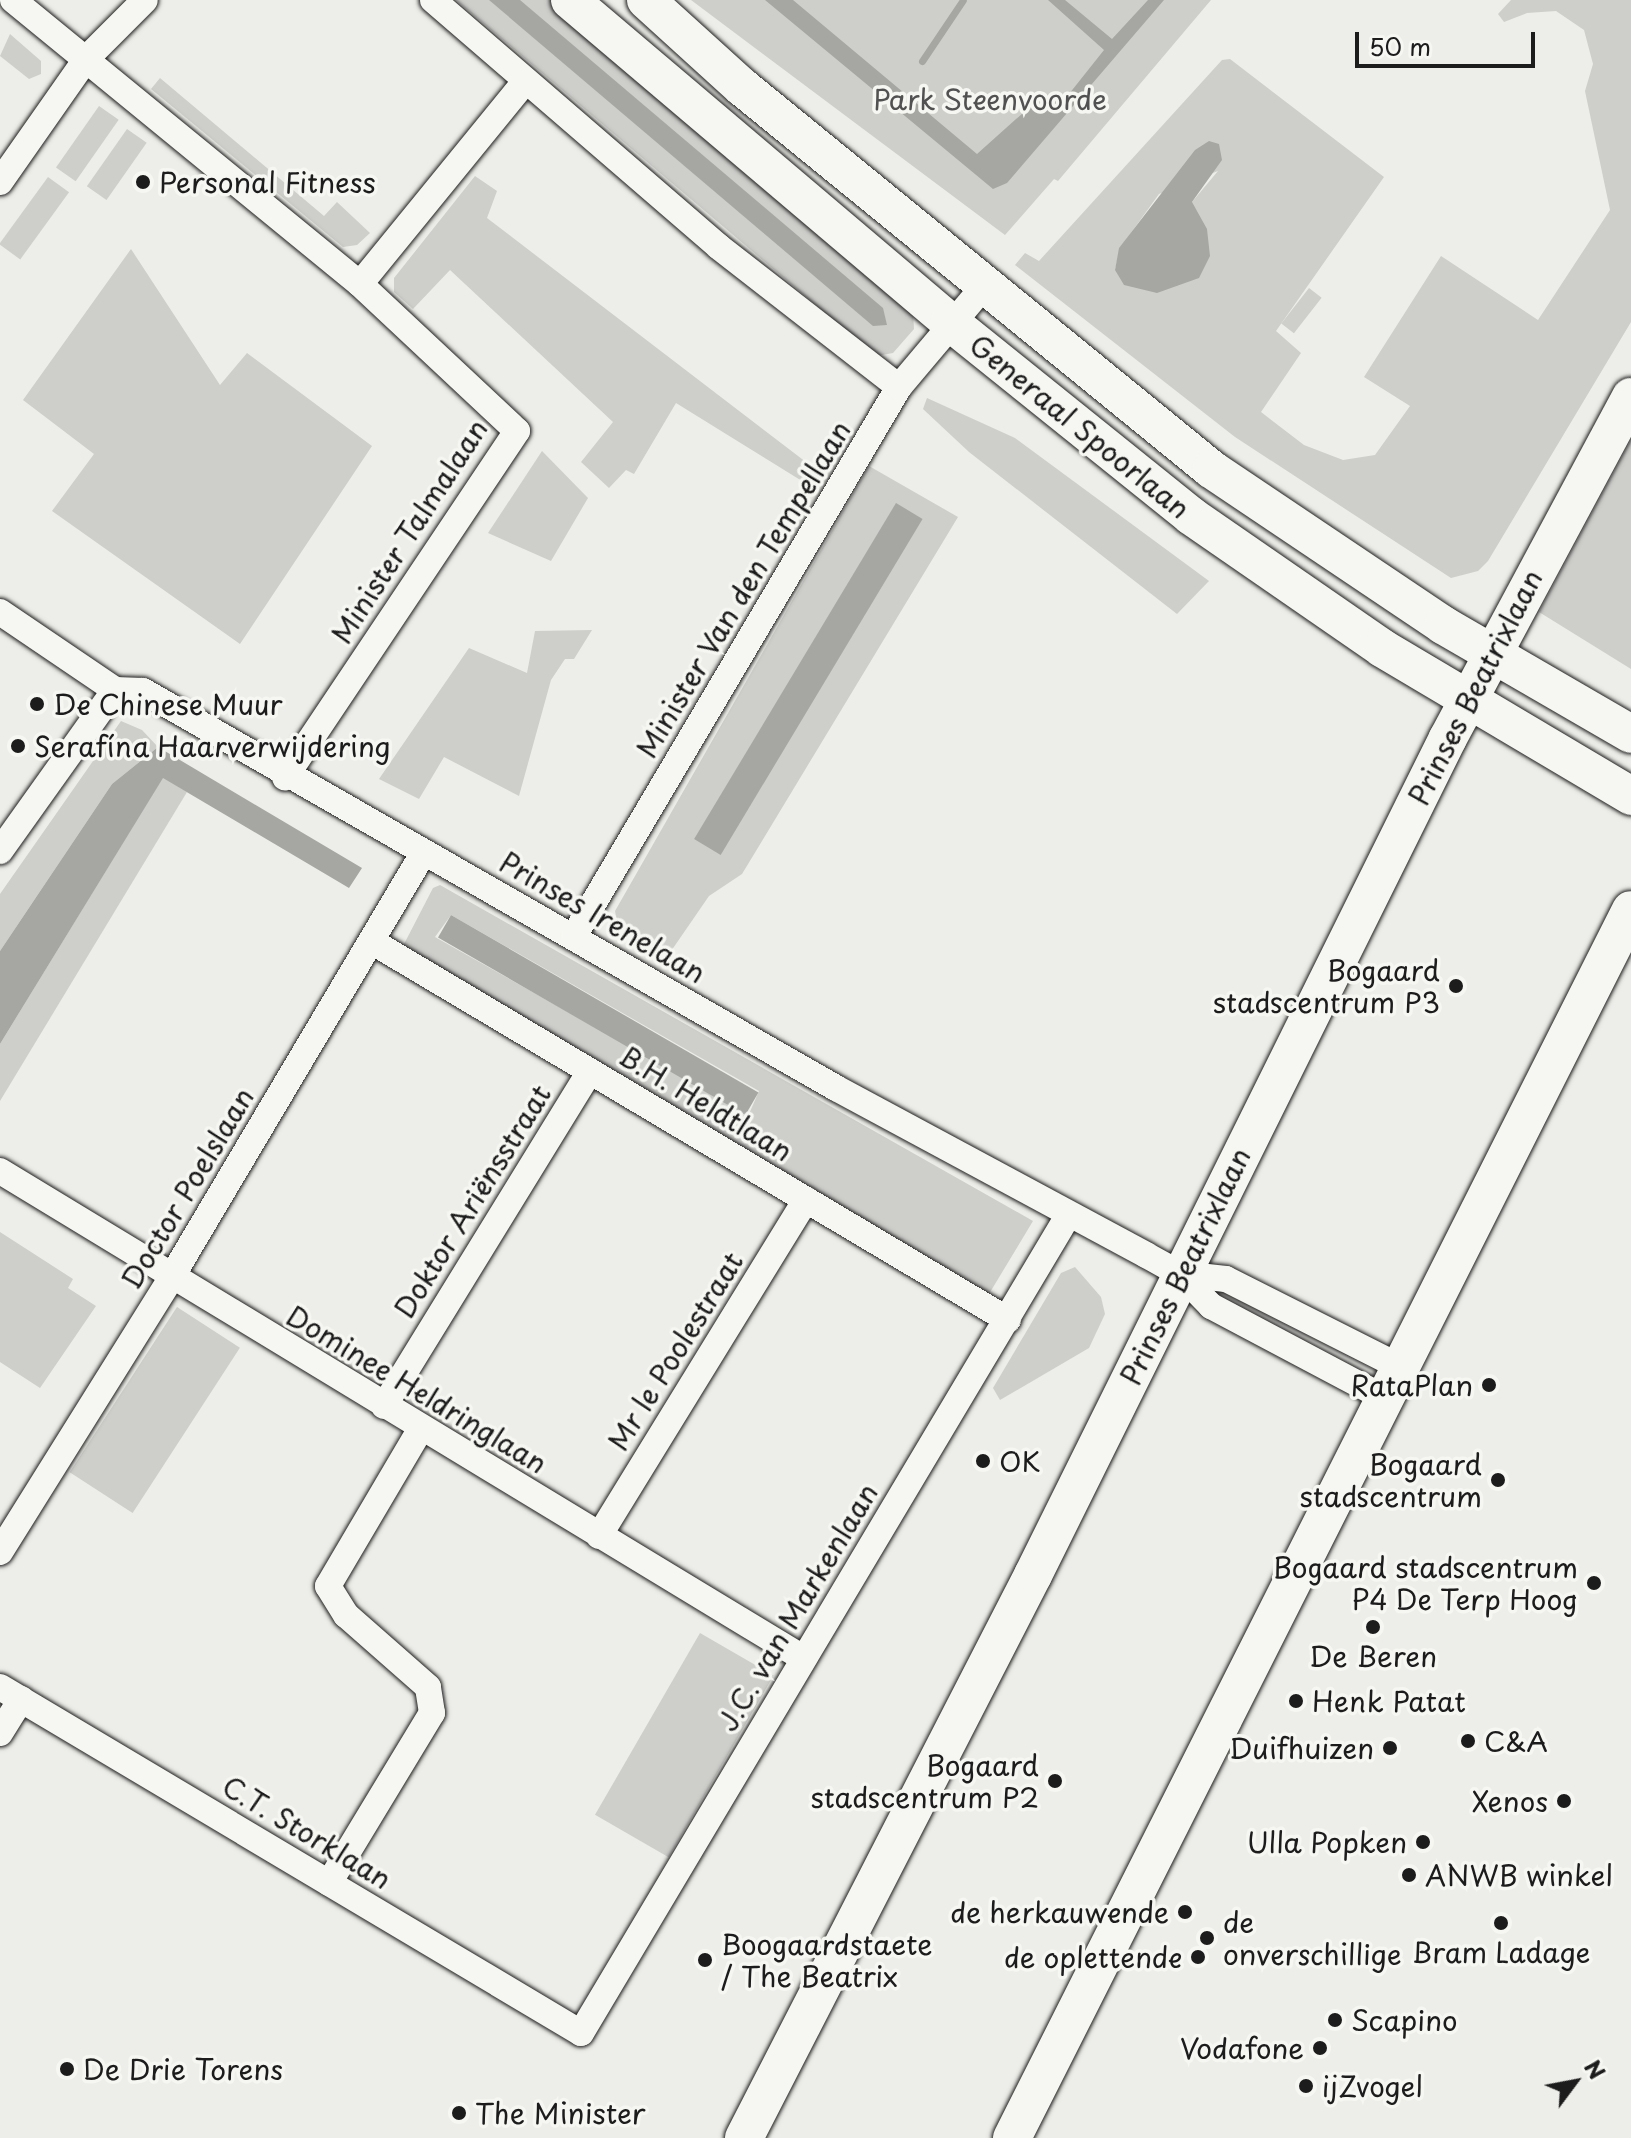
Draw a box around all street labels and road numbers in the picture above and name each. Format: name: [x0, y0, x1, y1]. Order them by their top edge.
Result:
street label: Generaal Spoorlaan: [964, 328, 1196, 524]
street label: Minister Talmalaan: [323, 411, 495, 651]
street label: Minister Van den Tempellaan: [629, 414, 857, 764]
street label: Prinses Beatrixlaan: [1401, 564, 1549, 810]
street label: Prinses Irenelaan: [494, 845, 712, 989]
street label: B.H. Heldtlaan: [614, 1038, 798, 1168]
street label: Doktor Ariënsstraat: [386, 1078, 558, 1324]
street label: Doctor Poelslaan: [114, 1081, 260, 1295]
street label: Prinses Beatrixlaan: [1113, 1142, 1257, 1390]
street label: Mr le Poolestraat: [599, 1244, 751, 1458]
street label: Dominee Heldringlaan: [280, 1297, 554, 1481]
street label: J.C. van Markenlaan: [711, 1479, 883, 1735]
street label: C.T. Storklaan: [216, 1768, 398, 1896]

